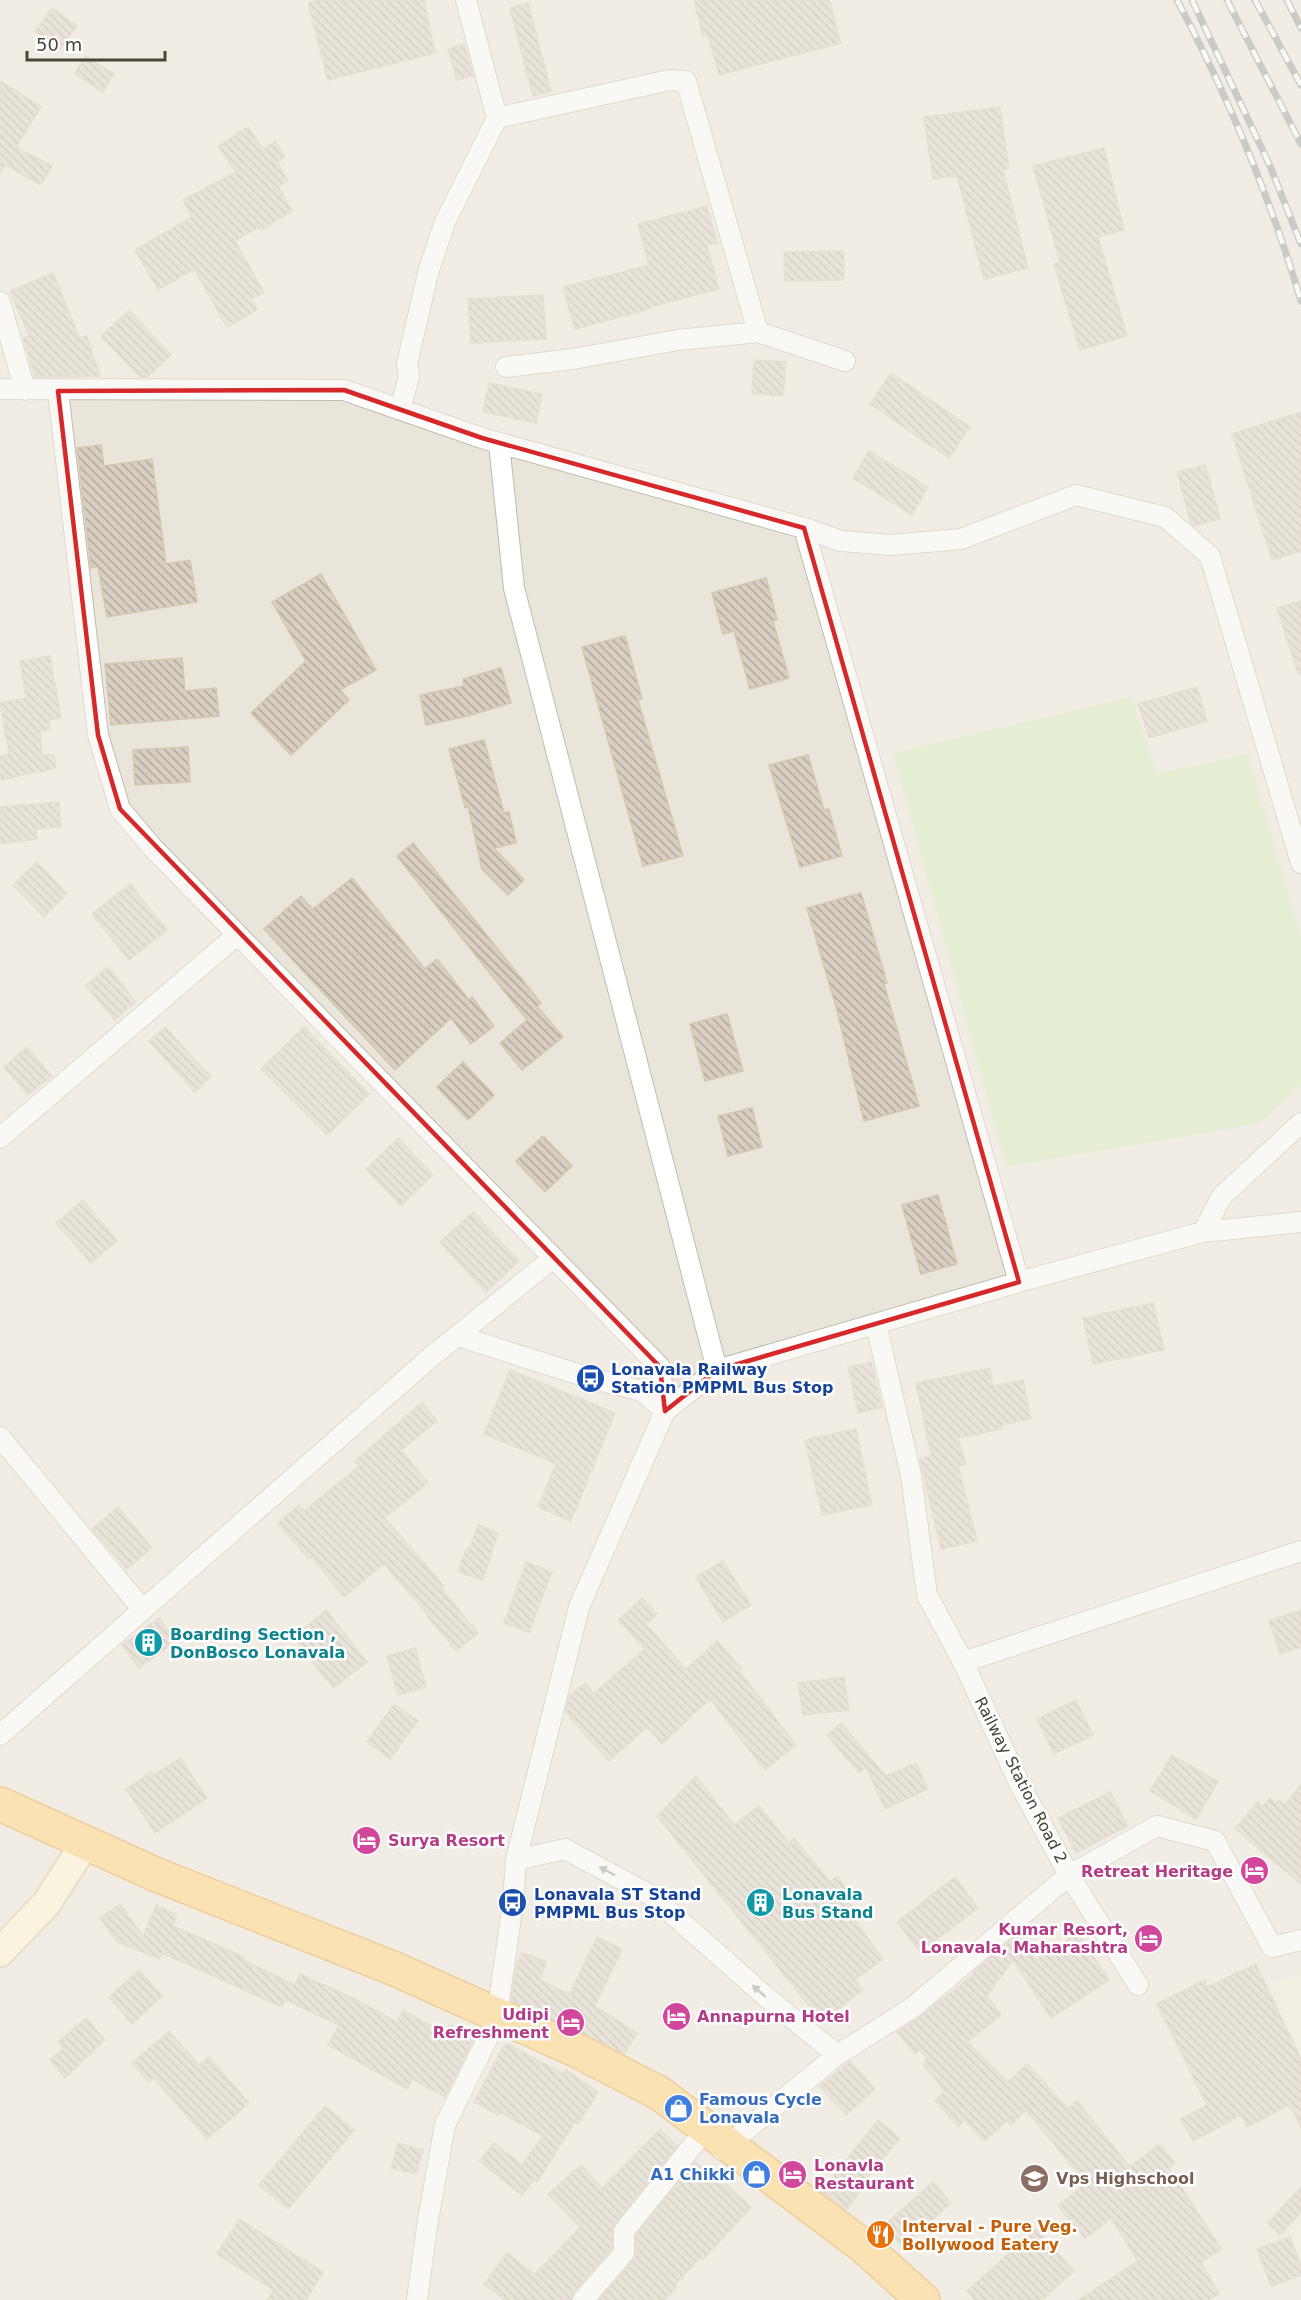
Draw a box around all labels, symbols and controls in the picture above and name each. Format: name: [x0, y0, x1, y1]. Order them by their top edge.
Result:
scale bar: [27, 24, 165, 62]
text: 50 m: [36, 34, 82, 55]
place label: Lonavala Railway Station PMPML Bus Stop: [611, 1360, 833, 1397]
bus stop icon: Lonavala Railway Station PMPML Bus Stop: [574, 1362, 606, 1394]
place label: Boarding Section , DonBosco Lonavala: [170, 1625, 345, 1662]
building icon: Boarding Section , DonBosco Lonavala: [133, 1627, 165, 1659]
street label: Railway Station Road 2: [971, 1694, 1071, 1866]
hotel icon: Surya Resort: [351, 1824, 383, 1856]
place label: Surya Resort: [388, 1831, 505, 1850]
hotel icon: Retreat Heritage: [1238, 1855, 1270, 1887]
place label: Retreat Heritage: [1081, 1862, 1233, 1881]
one-way arrow: [598, 1866, 615, 1876]
place label: Lonavala ST Stand PMPML Bus Stop: [534, 1885, 701, 1922]
place label: Lonavala Bus Stand: [782, 1885, 874, 1922]
bus stop icon: Lonavala ST Stand PMPML Bus Stop: [497, 1887, 529, 1919]
building icon: Lonavala Bus Stand: [745, 1887, 777, 1919]
place label: Kumar Resort, Lonavala, Maharashtra: [921, 1920, 1128, 1957]
hotel icon: Kumar Resort, Lonavala, Maharashtra: [1133, 1922, 1165, 1954]
one-way arrow: [752, 1984, 767, 1998]
hotel icon: Annapurna Hotel: [660, 2000, 692, 2032]
place label: Udipi Refreshment: [433, 2005, 549, 2042]
hotel icon: Udipi Refreshment: [554, 2007, 586, 2039]
place label: Annapurna Hotel: [697, 2007, 850, 2026]
place label: Famous Cycle Lonavala: [699, 2090, 822, 2127]
shop icon: Famous Cycle Lonavala: [662, 2092, 694, 2124]
place label: Lonavla Restaurant: [814, 2156, 915, 2193]
shop icon: A1 Chikki: [740, 2158, 772, 2190]
hotel icon: Lonavla Restaurant: [777, 2158, 809, 2190]
school or university icon: Vps Highschool: [1019, 2162, 1051, 2194]
place label: A1 Chikki: [651, 2165, 735, 2184]
place label: Vps Highschool: [1056, 2169, 1195, 2188]
place label: Interval - Pure Veg. Bollywood Eatery: [902, 2217, 1078, 2254]
restaurant icon: Interval - Pure Veg. Bollywood Eatery: [865, 2219, 897, 2251]

